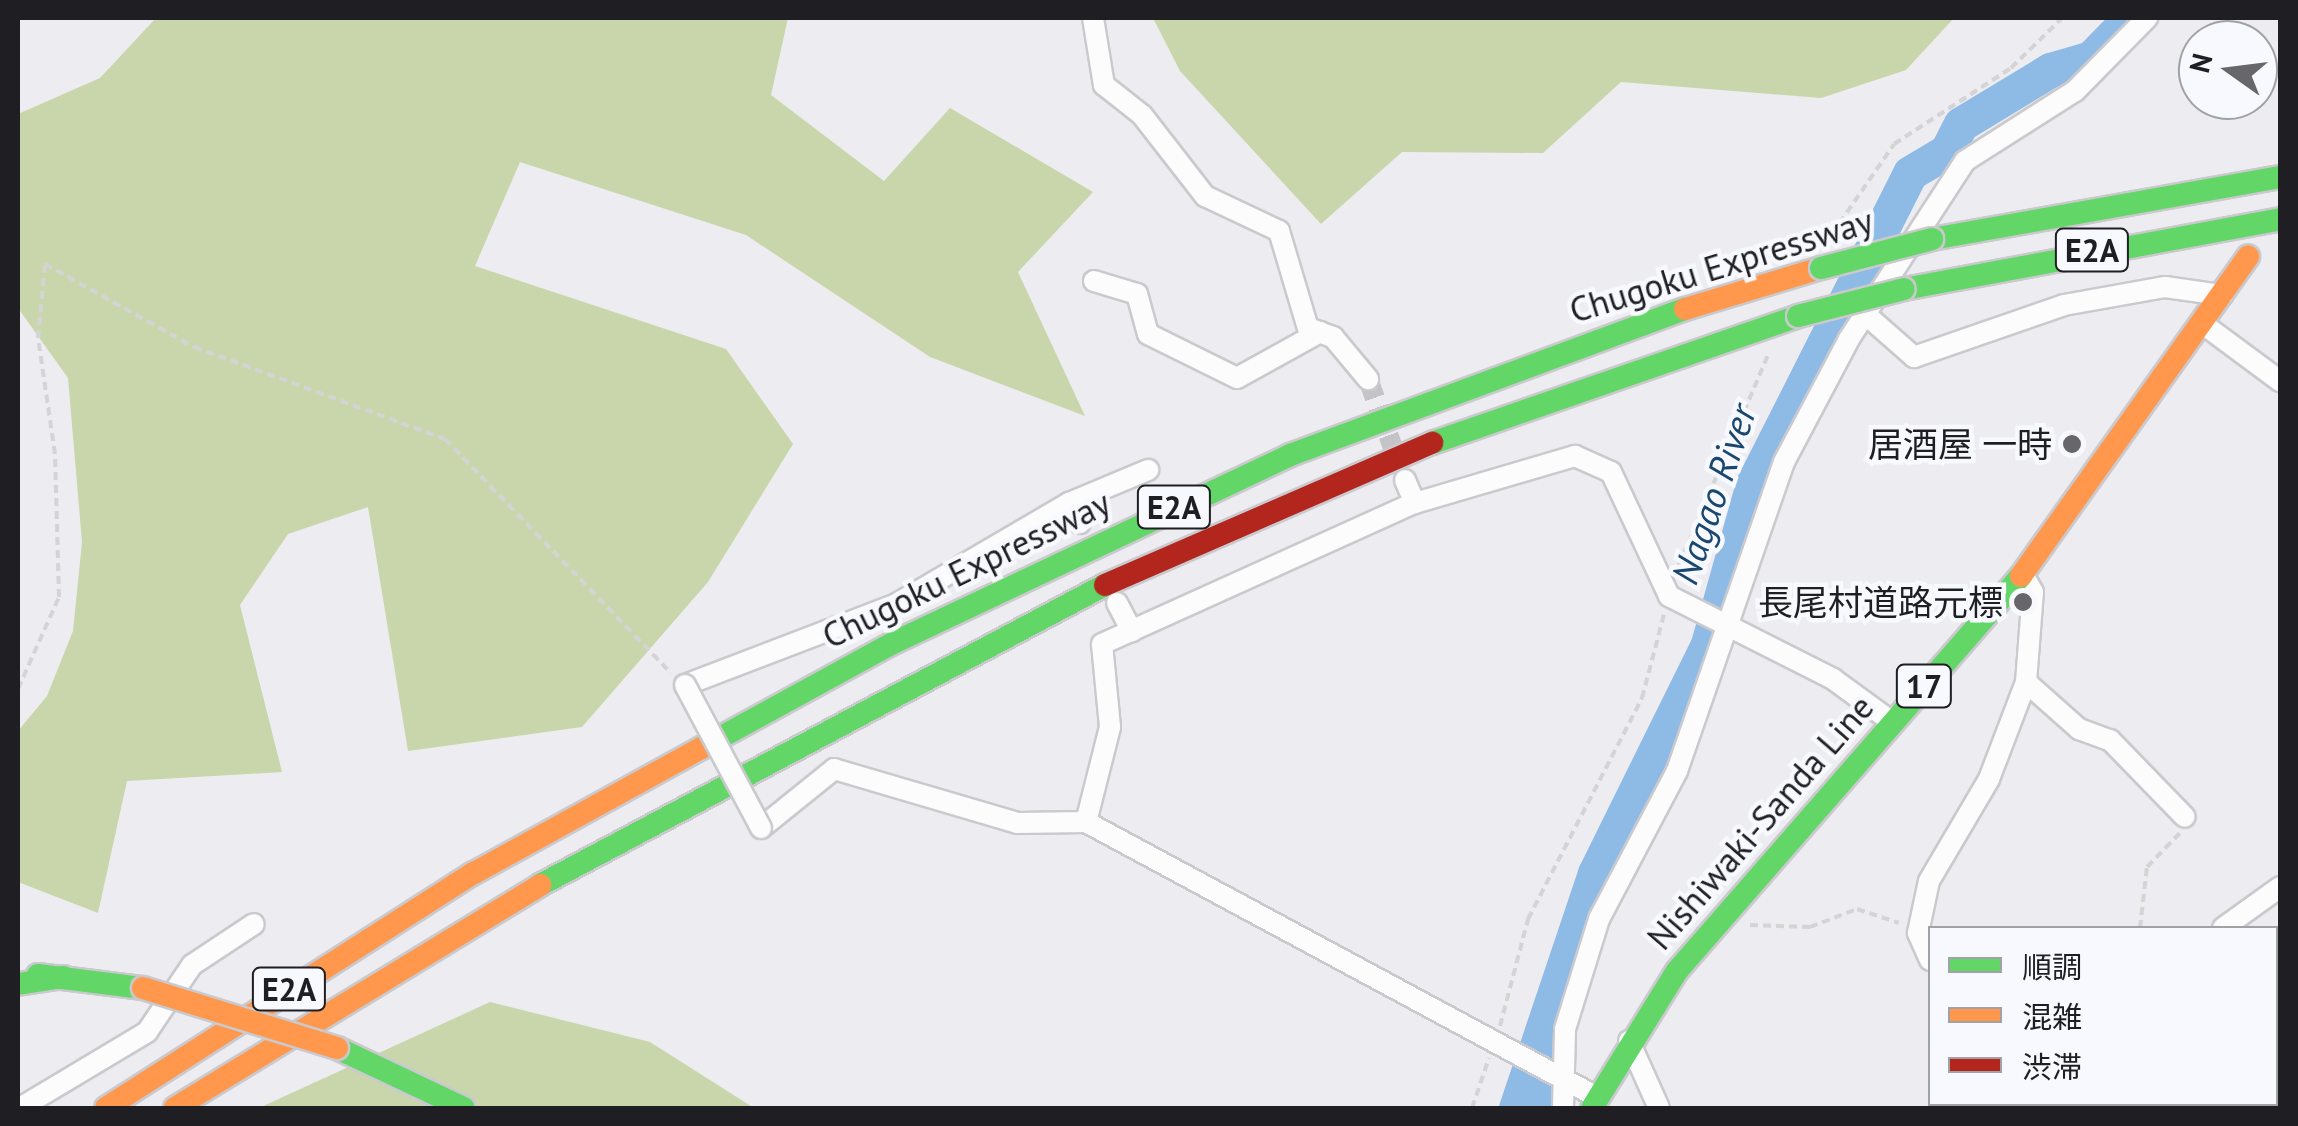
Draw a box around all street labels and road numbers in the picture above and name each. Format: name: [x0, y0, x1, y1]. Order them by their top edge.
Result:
street label: Chugoku Expressway: [1564, 199, 1878, 331]
road number: E2A: [2054, 223, 2130, 277]
road number: E2A: [1136, 480, 1212, 534]
street label: Chugoku Expressway: [815, 481, 1117, 657]
road number: 17: [1894, 659, 1954, 713]
street label: Nishiwaki-Sanda Line: [1638, 686, 1882, 958]
road number: E2A: [252, 962, 326, 1016]

